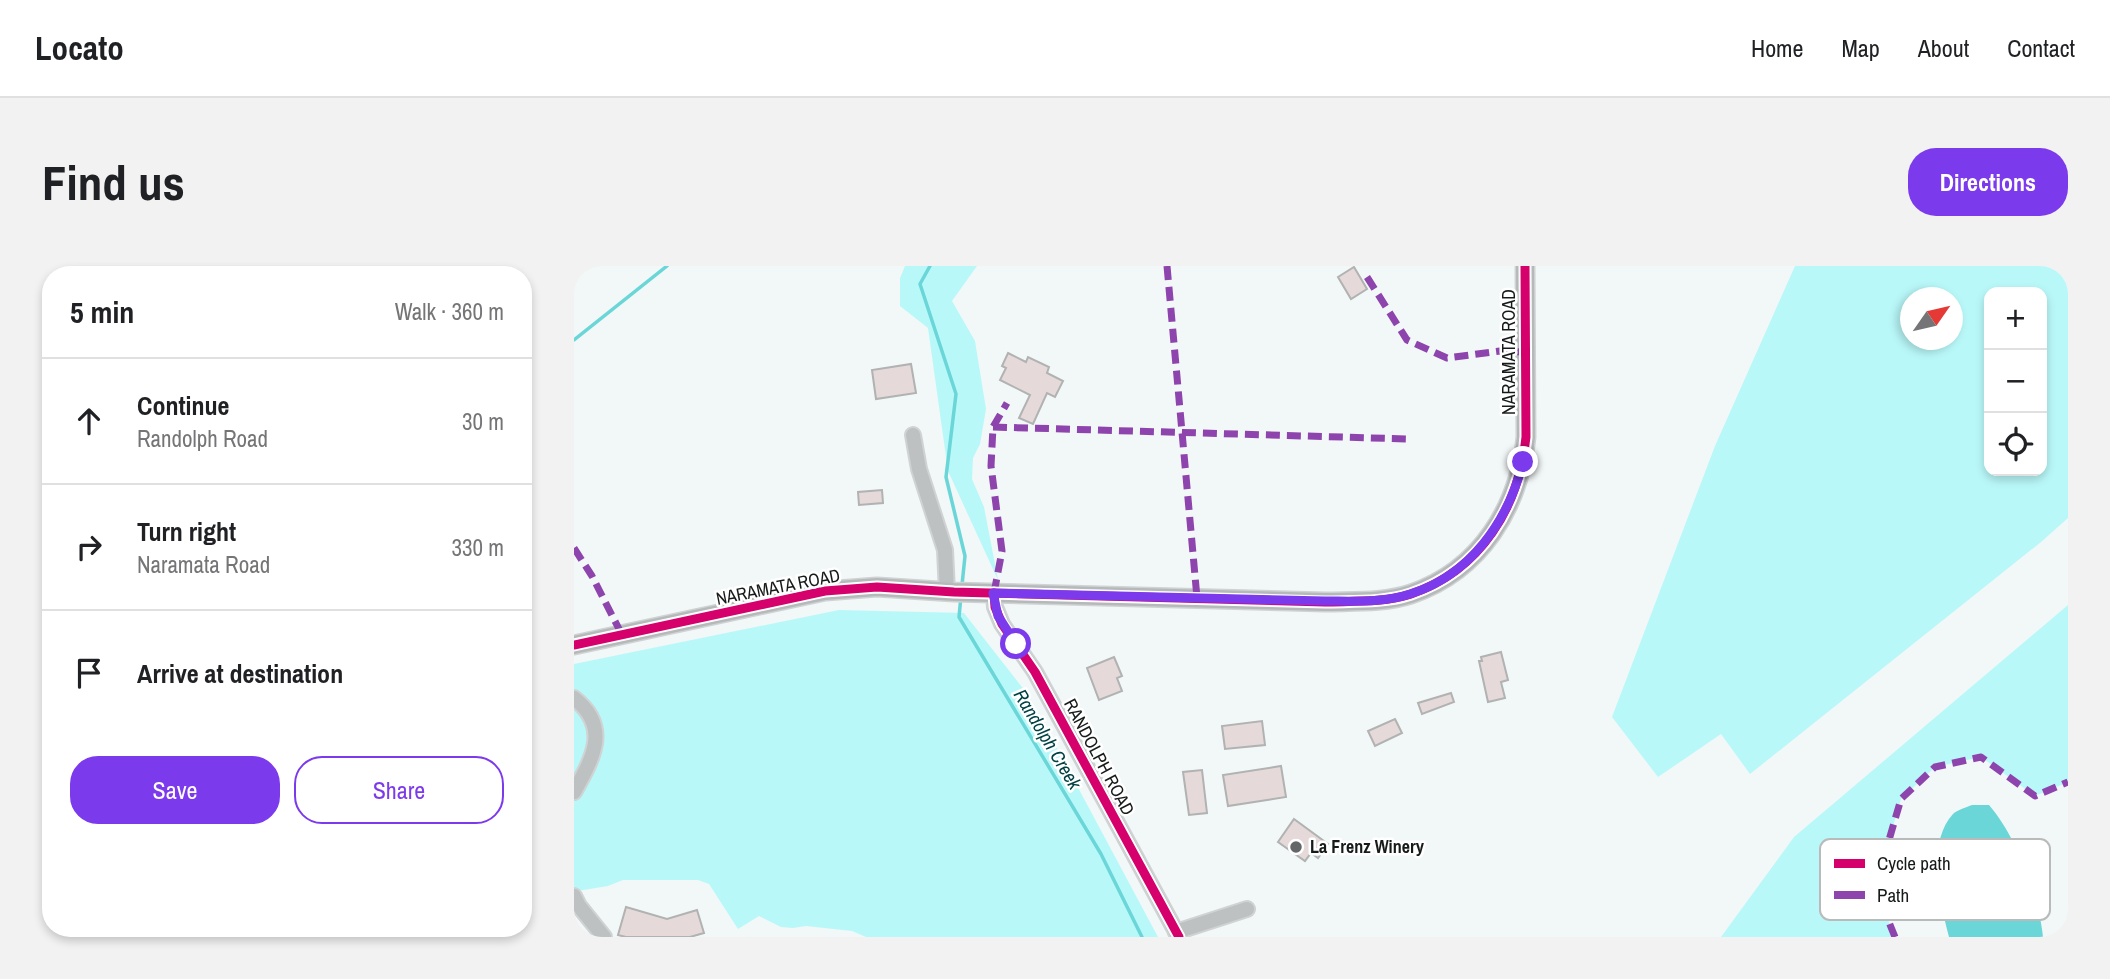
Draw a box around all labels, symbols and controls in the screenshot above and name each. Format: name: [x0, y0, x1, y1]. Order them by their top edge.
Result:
text: Locato: [35, 26, 124, 70]
text: Home: [1751, 32, 1803, 64]
text: Map: [1841, 32, 1880, 64]
text: About: [1918, 32, 1969, 64]
text: Contact: [2007, 32, 2075, 64]
button: Directions: [1908, 148, 2068, 216]
text: Find us: [42, 149, 185, 215]
north arrow: [1900, 287, 1963, 350]
map controls: [1984, 287, 2047, 476]
button: +: [1984, 287, 2047, 350]
street label: NARAMATA ROAD: [1496, 289, 1521, 415]
text: 5 min: [70, 292, 134, 332]
text: Walk · 360 m: [395, 296, 504, 327]
button: −: [1984, 350, 2047, 413]
text: Continue: [137, 388, 229, 423]
icon: ahead: [70, 402, 108, 440]
text: 30 m: [462, 406, 504, 437]
button: locate: [1984, 413, 2047, 476]
text: Randolph Road: [137, 423, 268, 454]
route end: [1507, 446, 1538, 477]
text: Turn right: [137, 514, 236, 549]
icon: right: [70, 528, 108, 566]
text: 330 m: [452, 532, 504, 563]
text: Naramata Road: [137, 549, 270, 580]
street label: NARAMATA ROAD: [714, 562, 842, 611]
route start: [1000, 628, 1031, 659]
icon: arrive: [70, 654, 108, 692]
text: Arrive at destination: [137, 656, 343, 691]
water label: Randolph Creek: [1008, 684, 1089, 795]
street label: RANDOLPH ROAD: [1058, 694, 1141, 819]
button: Save: [70, 756, 280, 824]
button: Share: [294, 756, 504, 824]
place label: La Frenz Winery: [1310, 834, 1425, 859]
marker: La Frenz Winery: [1288, 839, 1304, 855]
legend: [1820, 839, 2050, 920]
text: Cycle path: [1877, 850, 1951, 876]
text: Path: [1877, 882, 1909, 908]

